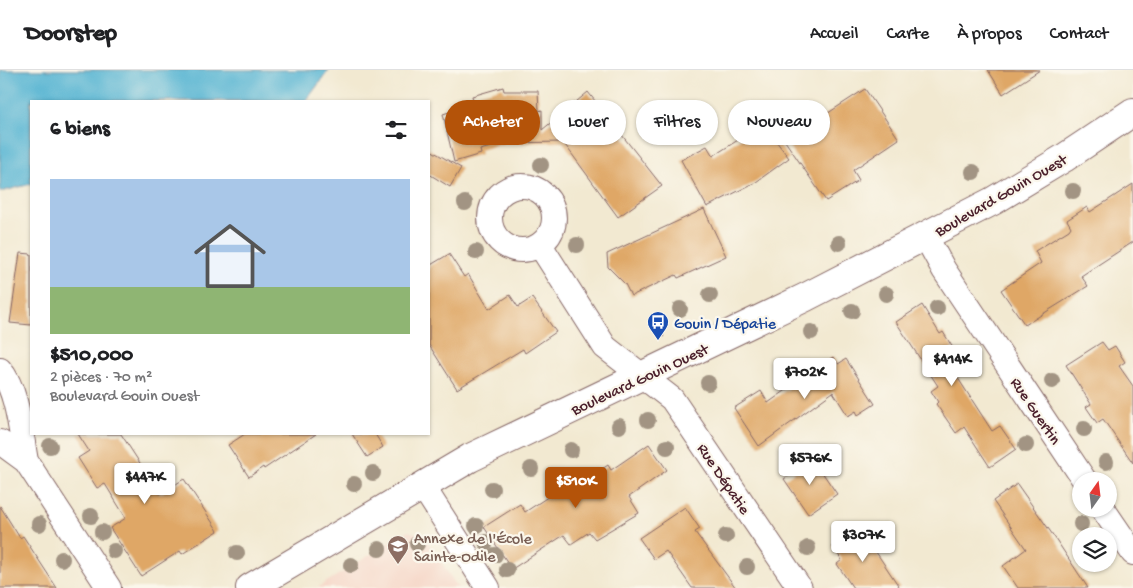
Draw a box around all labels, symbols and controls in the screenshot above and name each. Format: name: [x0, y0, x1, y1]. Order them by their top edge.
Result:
text: Doorstep: [25, 20, 117, 49]
text: Accueil: [810, 24, 858, 45]
text: Carte: [886, 24, 929, 45]
text: À propos: [957, 24, 1022, 45]
text: Contact: [1050, 24, 1108, 45]
chip: Acheter: [445, 100, 540, 145]
chip: Louer: [550, 100, 626, 145]
chip: Filtres: [636, 100, 718, 145]
chip: Nouveau: [728, 100, 830, 145]
icon: filters: [382, 116, 410, 144]
text: 6 biens: [50, 118, 110, 143]
street label: Boulevard Gouin Ouest: [932, 151, 1072, 243]
icon: home: [185, 211, 275, 301]
bus stop icon: Gouin / Dépatie: [646, 310, 670, 341]
place label: Gouin / Dépatie: [674, 316, 777, 335]
street label: Boulevard Gouin Ouest: [568, 340, 713, 422]
text: $510,000: [50, 344, 133, 369]
pin: $414K: [917, 344, 987, 387]
text: $414K: [933, 351, 971, 370]
pin: $702K: [770, 358, 840, 400]
text: $702K: [784, 364, 826, 383]
text: 2 pièces · 70 m²: [50, 369, 152, 388]
street label: Rue Guertin: [1005, 375, 1064, 450]
text: Boulevard Gouin Ouest: [50, 388, 199, 407]
street label: Rue Dépatie: [691, 441, 753, 520]
pin: $576K: [775, 444, 845, 486]
text: $576K: [790, 450, 830, 469]
pin: $447K: [110, 462, 180, 505]
pin: $510K: [541, 466, 611, 509]
text: $447K: [125, 469, 165, 488]
north arrow: [1072, 472, 1118, 518]
map controls: [1072, 472, 1117, 572]
text: $510K: [556, 473, 596, 492]
pin: $307K: [828, 520, 898, 563]
text: $307K: [842, 527, 884, 546]
button: layers: [1072, 527, 1117, 572]
place label: Annexe de l'École Sainte-Odile: [414, 531, 533, 568]
school or university icon: Annexe de l'École Sainte-Odile: [386, 534, 410, 565]

